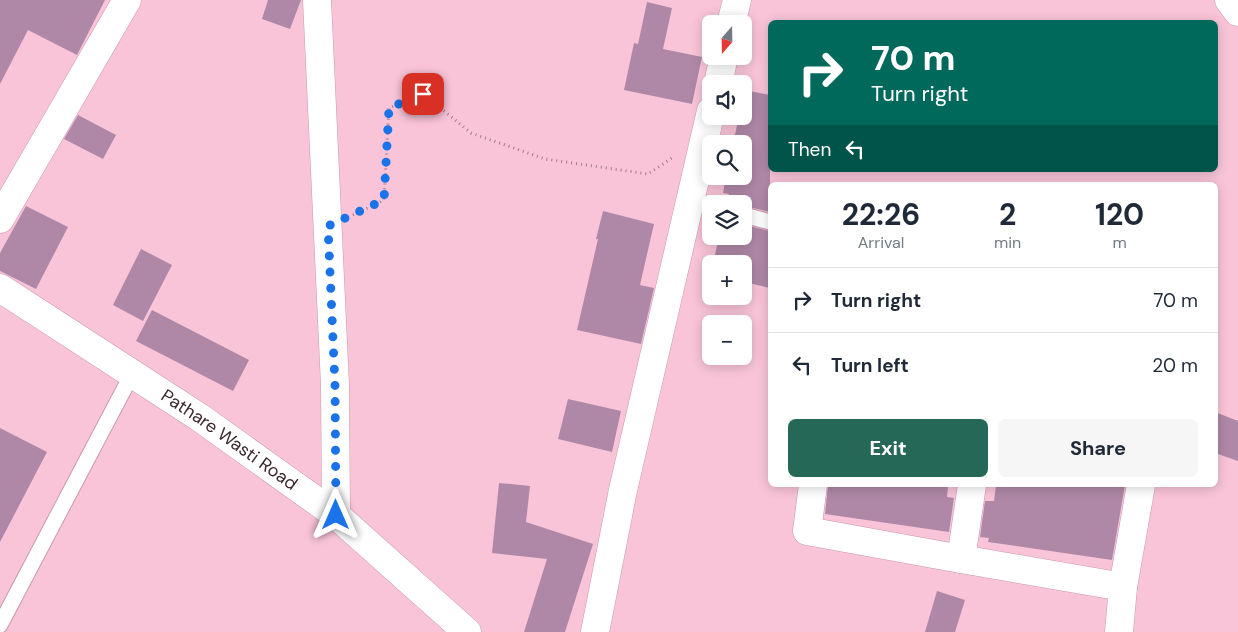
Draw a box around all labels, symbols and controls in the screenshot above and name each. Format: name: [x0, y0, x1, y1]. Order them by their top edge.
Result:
north arrow: [702, 15, 752, 65]
map controls: [702, 15, 752, 365]
text: 70 m: [871, 35, 955, 81]
icon: right: [788, 40, 853, 105]
pin: [402, 73, 444, 115]
button: sound: [702, 75, 752, 125]
text: Turn right: [871, 79, 968, 108]
icon: arrive: [409, 80, 437, 108]
button: search: [702, 135, 752, 185]
icon: left: [841, 135, 869, 163]
text: Then: [788, 137, 831, 162]
button: layers: [702, 195, 752, 245]
text: 22:26: [842, 195, 920, 234]
text: 2: [999, 195, 1016, 234]
text: 120: [1095, 195, 1144, 234]
text: Arrival: [858, 232, 904, 253]
text: min: [994, 232, 1021, 253]
text: m: [1113, 232, 1127, 253]
button: +: [702, 255, 752, 305]
icon: right: [788, 286, 816, 314]
text: Turn right: [831, 288, 921, 313]
text: 70 m: [1153, 288, 1198, 313]
button: −: [702, 315, 752, 365]
icon: left: [788, 351, 816, 379]
text: Turn left: [831, 353, 909, 378]
text: 20 m: [1152, 353, 1198, 378]
street label: Pathare Wasti Road: [157, 384, 302, 496]
button: Exit: [788, 419, 988, 477]
button: Share: [998, 419, 1198, 477]
position arrow: [309, 488, 361, 540]

